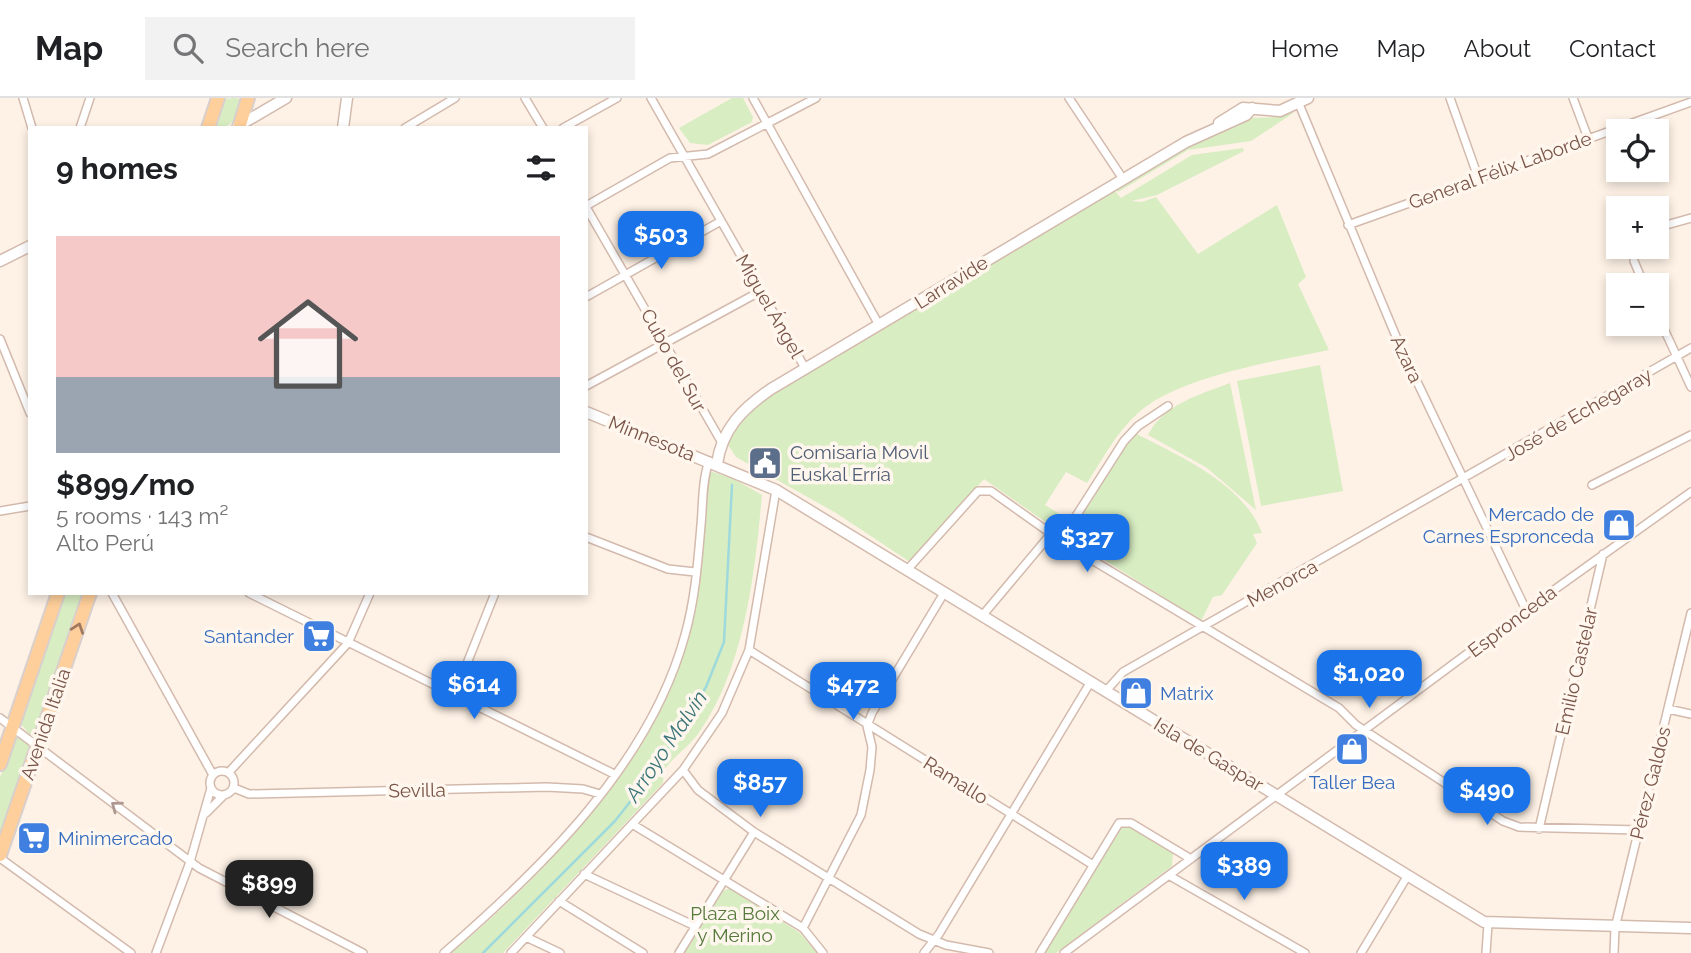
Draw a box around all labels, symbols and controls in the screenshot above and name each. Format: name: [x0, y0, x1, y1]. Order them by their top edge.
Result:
search box: [145, 17, 635, 80]
text: Map: [35, 29, 103, 68]
icon: search: [169, 29, 207, 67]
text: Search here: [225, 33, 370, 63]
text: Home: [1271, 34, 1339, 63]
text: Map: [1377, 34, 1425, 63]
text: About: [1463, 34, 1531, 63]
text: Contact: [1569, 34, 1656, 63]
map controls: [1606, 119, 1669, 336]
button: locate: [1606, 119, 1669, 182]
street label: General Félix Laborde: [1406, 127, 1594, 213]
icon: filters: [522, 149, 560, 187]
text: 9 homes: [56, 151, 178, 186]
button: +: [1606, 196, 1669, 259]
pin: $503: [620, 212, 702, 271]
text: $503: [634, 220, 688, 247]
street label: Miguel Ángel: [732, 250, 809, 362]
street label: Larravide: [910, 251, 992, 313]
button: −: [1606, 273, 1669, 336]
icon: home: [245, 281, 371, 407]
street label: Cubo del Sur: [637, 305, 711, 416]
street label: Azara: [1387, 332, 1427, 386]
street label: José de Echegaray: [1500, 363, 1656, 465]
street label: Minnesota: [606, 411, 698, 465]
place label: Comisaria Movil Euskal Erría: [790, 441, 929, 485]
public building icon: Comisaria Movil Euskal Erría: [746, 444, 784, 482]
text: $899/mo: [56, 467, 195, 502]
text: 5 rooms · 143 m²: [56, 502, 228, 529]
place label: Mercado de Carnes Espronceda: [1423, 503, 1594, 547]
shop icon: Mercado de Carnes Espronceda: [1600, 506, 1638, 544]
pin: $327: [1046, 514, 1128, 574]
text: $327: [1060, 523, 1114, 550]
text: Alto Perú: [56, 529, 154, 556]
street label: Menorca: [1243, 555, 1321, 611]
street label: Espronceda: [1464, 581, 1560, 661]
street label: Emilio Castelar: [1551, 605, 1601, 737]
supermarket icon: Santander: [300, 617, 338, 655]
one-way arrow: [70, 622, 84, 635]
place label: Santander: [204, 625, 294, 647]
pin: $1,020: [1312, 650, 1426, 710]
text: $1,020: [1333, 659, 1405, 686]
pin: $614: [433, 662, 515, 721]
pin: $472: [812, 662, 894, 722]
street label: Avenida Italia: [16, 665, 74, 783]
text: $614: [447, 670, 501, 697]
text: $472: [826, 671, 880, 698]
shop icon: Matrix: [1117, 674, 1155, 712]
place label: Matrix: [1160, 682, 1214, 704]
water label: Arroyo Malvín: [619, 686, 712, 807]
street label: Isla de Gaspar: [1150, 713, 1268, 795]
street label: Pérez Galdos: [1625, 724, 1675, 842]
shop icon: Taller Bea: [1333, 730, 1371, 768]
street label: Ramallo: [920, 752, 992, 808]
pin: $857: [719, 760, 801, 819]
text: $857: [733, 768, 787, 795]
pin: $490: [1446, 768, 1528, 827]
place label: Taller Bea: [1309, 771, 1395, 793]
text: $490: [1459, 776, 1515, 803]
street label: Sevilla: [388, 779, 446, 801]
one-way arrow: [111, 801, 124, 814]
supermarket icon: Minimercado: [15, 819, 53, 857]
place label: Minimercado: [58, 827, 173, 849]
pin: $389: [1203, 842, 1285, 902]
text: $389: [1217, 851, 1271, 878]
pin: $899: [228, 860, 310, 920]
text: $899: [241, 869, 297, 896]
park label: Plaza Boix y Merino: [690, 902, 780, 946]

